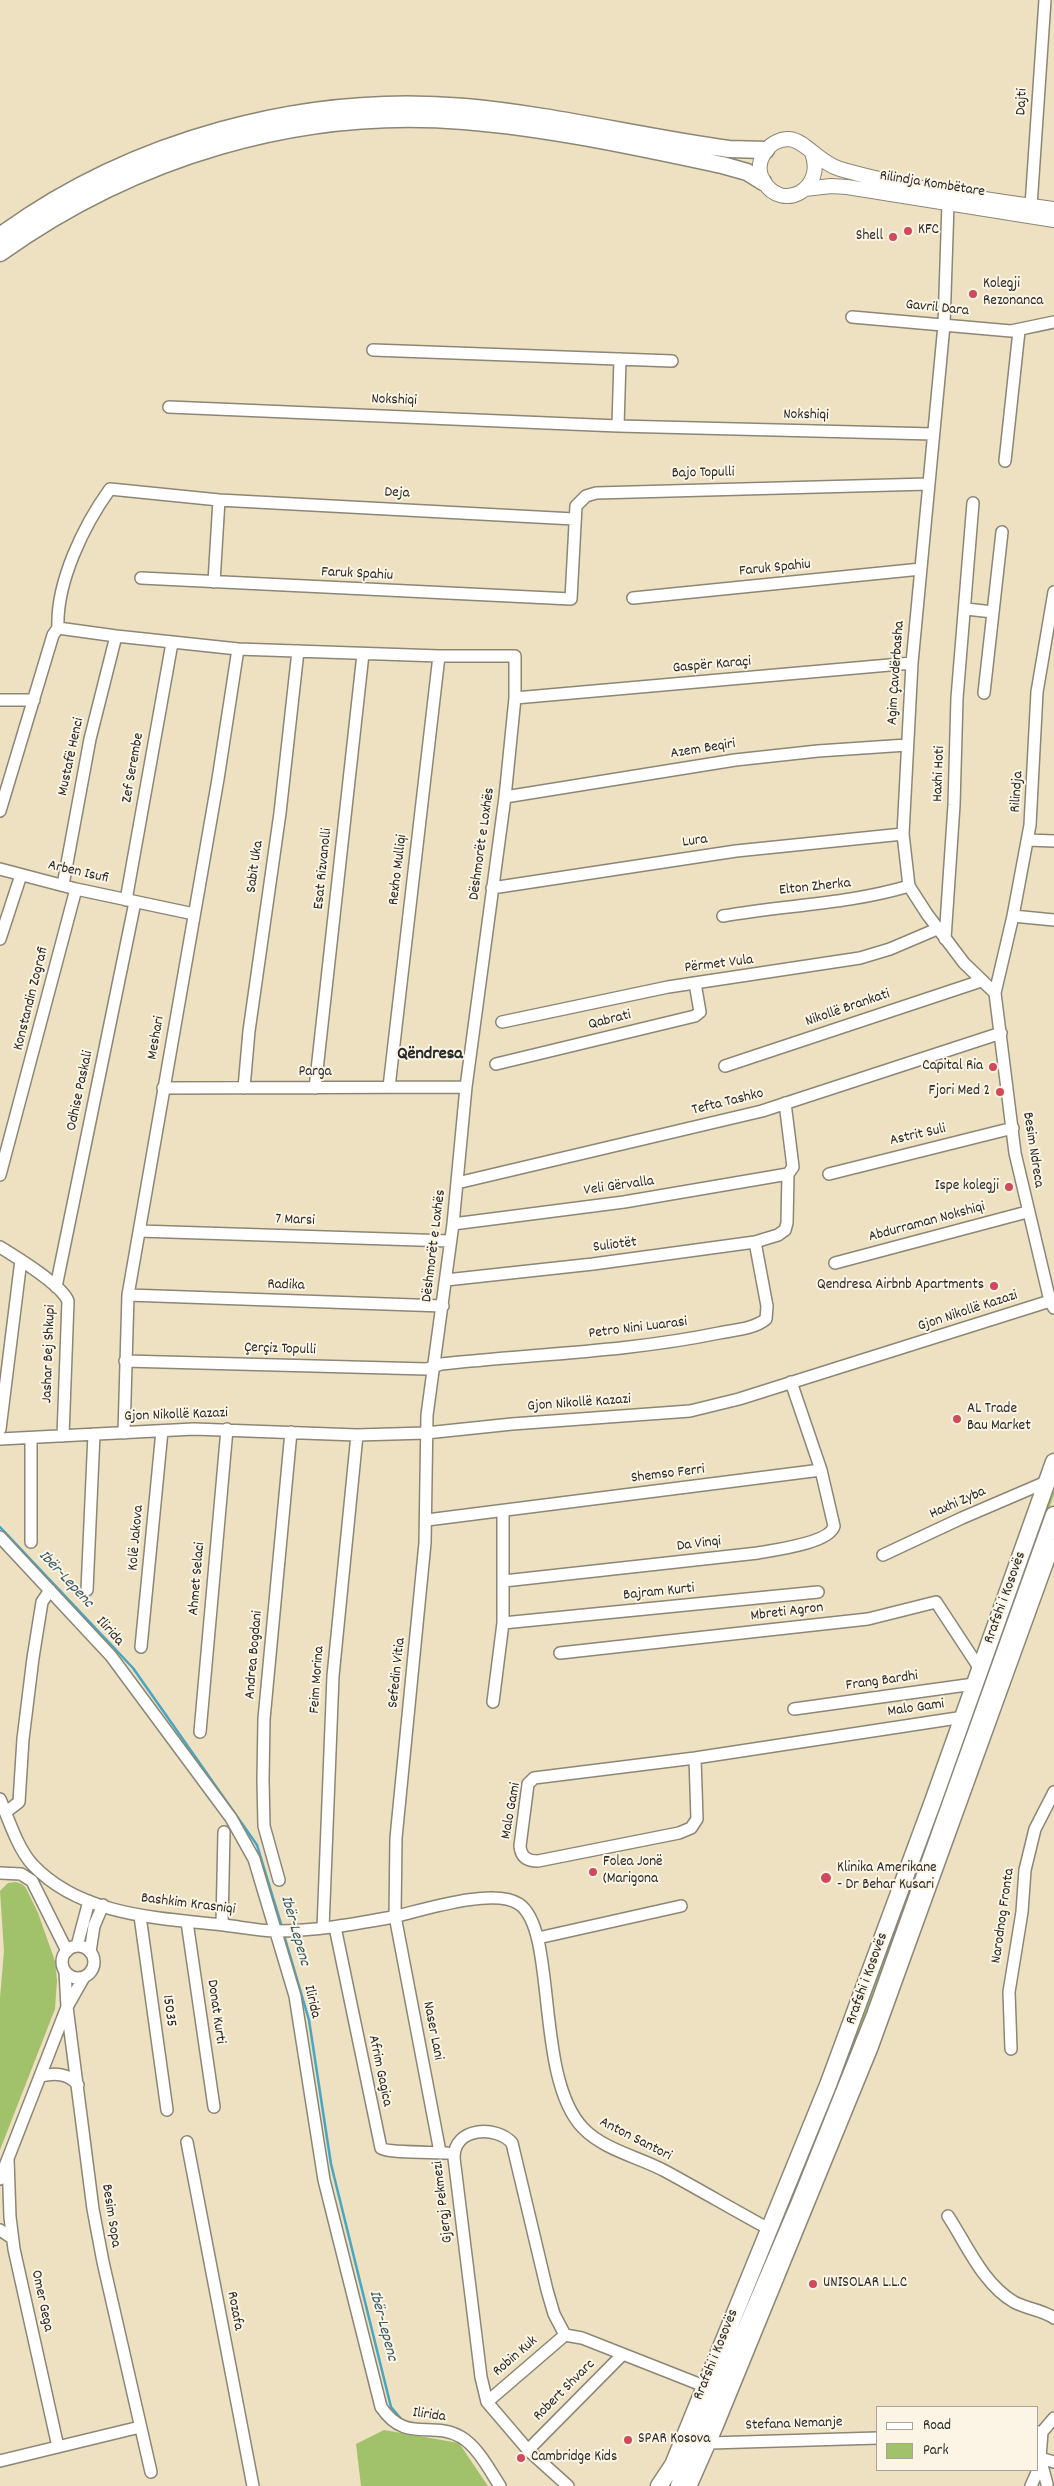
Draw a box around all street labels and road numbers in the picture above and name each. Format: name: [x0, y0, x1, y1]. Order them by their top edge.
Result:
street label: Dajti: [1013, 88, 1033, 116]
street label: Rilindja Kombëtare: [878, 168, 986, 202]
street label: Gavril Dara: [904, 297, 970, 321]
street label: Nokshiqi: [371, 391, 417, 411]
street label: Nokshiqi: [783, 407, 829, 425]
street label: Bajo Topulli: [671, 464, 735, 484]
street label: Deja: [384, 484, 410, 504]
street label: Faruk Spahiu: [738, 556, 812, 582]
street label: Faruk Spahiu: [321, 564, 393, 586]
street label: Agim Çavdërbasha: [884, 620, 910, 726]
street label: Gaspër Karaçi: [672, 654, 752, 678]
street label: Mustafë Henci: [55, 716, 89, 798]
street label: Zef Serembe: [119, 732, 149, 804]
street label: Azem Beqiri: [669, 736, 737, 764]
street label: Haxhi Hoti: [930, 746, 950, 802]
street label: Rilindja: [1008, 771, 1028, 813]
street label: Dëshmorët e Loxhës: [466, 787, 500, 901]
street label: Esat Rizvanolli: [311, 827, 337, 911]
street label: Lura: [681, 831, 709, 853]
street label: Rexho Mulliqi: [386, 834, 412, 906]
street label: Sabit Uka: [243, 840, 269, 894]
street label: Arben Isufi: [46, 857, 110, 889]
street label: Elton Zherka: [778, 875, 852, 901]
street label: Konstandin Zografi: [10, 945, 54, 1053]
street label: Përmet Vula: [684, 952, 754, 978]
street label: Nikollë Brankati: [803, 986, 893, 1032]
street label: Qabrati: [587, 1007, 633, 1035]
street label: Meshari: [144, 1015, 170, 1061]
street label: Odhise Paskali: [64, 1049, 98, 1133]
street label: Parga: [298, 1064, 332, 1082]
street label: Tefta Tashko: [690, 1085, 766, 1121]
street label: Besim Ndreca: [1017, 1111, 1047, 1189]
street label: Astrit Suli: [888, 1121, 948, 1151]
street label: Veli Gërvalla: [583, 1173, 655, 1201]
street label: Dëshmorët e Loxhës: [419, 1189, 451, 1303]
street label: Abdurraman Nokshiqi: [867, 1199, 987, 1247]
street label: 7 Marsi: [275, 1211, 315, 1231]
street label: Suliotët: [592, 1234, 638, 1258]
street label: Radika: [267, 1276, 305, 1296]
street label: Gjon Nikollë Kazazi: [916, 1287, 1020, 1337]
street label: Jashar Bej Shkupi: [39, 1304, 61, 1404]
street label: Petro Nini Luarasi: [588, 1314, 688, 1344]
street label: Çerçiz Topulli: [244, 1340, 316, 1360]
street label: Gjon Nikollë Kazazi: [527, 1391, 631, 1417]
street label: Gjon Nikollë Kazazi: [124, 1405, 228, 1427]
street label: Shemso Ferri: [630, 1462, 706, 1488]
street label: Haxhi Zyba: [927, 1484, 989, 1524]
street label: Kolë Jakova: [125, 1504, 149, 1572]
street label: Da Vinqi: [676, 1533, 722, 1557]
street label: Ahmet Selaci: [186, 1542, 210, 1616]
street label: Rrafshi i Kosovës: [981, 1550, 1031, 1646]
street label: Bajram Kurti: [622, 1580, 696, 1606]
street label: Mbreti Agron: [750, 1600, 824, 1626]
street label: Andrea Bogdani: [242, 1610, 268, 1700]
street label: Ilirida: [91, 1614, 127, 1650]
street label: Sefedin Vitia: [385, 1637, 411, 1709]
street label: Feim Morina: [307, 1646, 329, 1714]
street label: Frang Bardhi: [845, 1668, 919, 1696]
street label: Malo Gami: [886, 1696, 946, 1722]
street label: Malo Gami: [498, 1781, 526, 1841]
street label: Narodnog Fronta: [988, 1867, 1020, 1965]
street label: Bashkim Krasniqi: [140, 1890, 236, 1920]
street label: Rrafshi i Kosovës: [843, 1931, 893, 2027]
street label: Donat Kurti: [202, 1979, 228, 2045]
street label: Ilirida: [298, 1984, 324, 2020]
street label: 15035: [157, 1994, 179, 2028]
street label: Naser Lani: [418, 2000, 446, 2062]
street label: Afrim Gagica: [363, 2034, 395, 2108]
street label: Anton Santori: [596, 2114, 674, 2166]
street label: Gjergj Pekmezi: [430, 2160, 458, 2244]
street label: Besim Sopa: [96, 2183, 124, 2249]
street label: Omer Gega: [26, 2269, 56, 2333]
street label: Rozafa: [221, 2290, 247, 2332]
street label: Rrafshi i Kosovës: [691, 2307, 743, 2403]
street label: Robin Kuk: [490, 2333, 542, 2381]
street label: Robert Shvarc: [530, 2356, 600, 2426]
street label: Ilirida: [411, 2405, 447, 2427]
street label: Stefana Nemanje: [745, 2414, 843, 2436]

